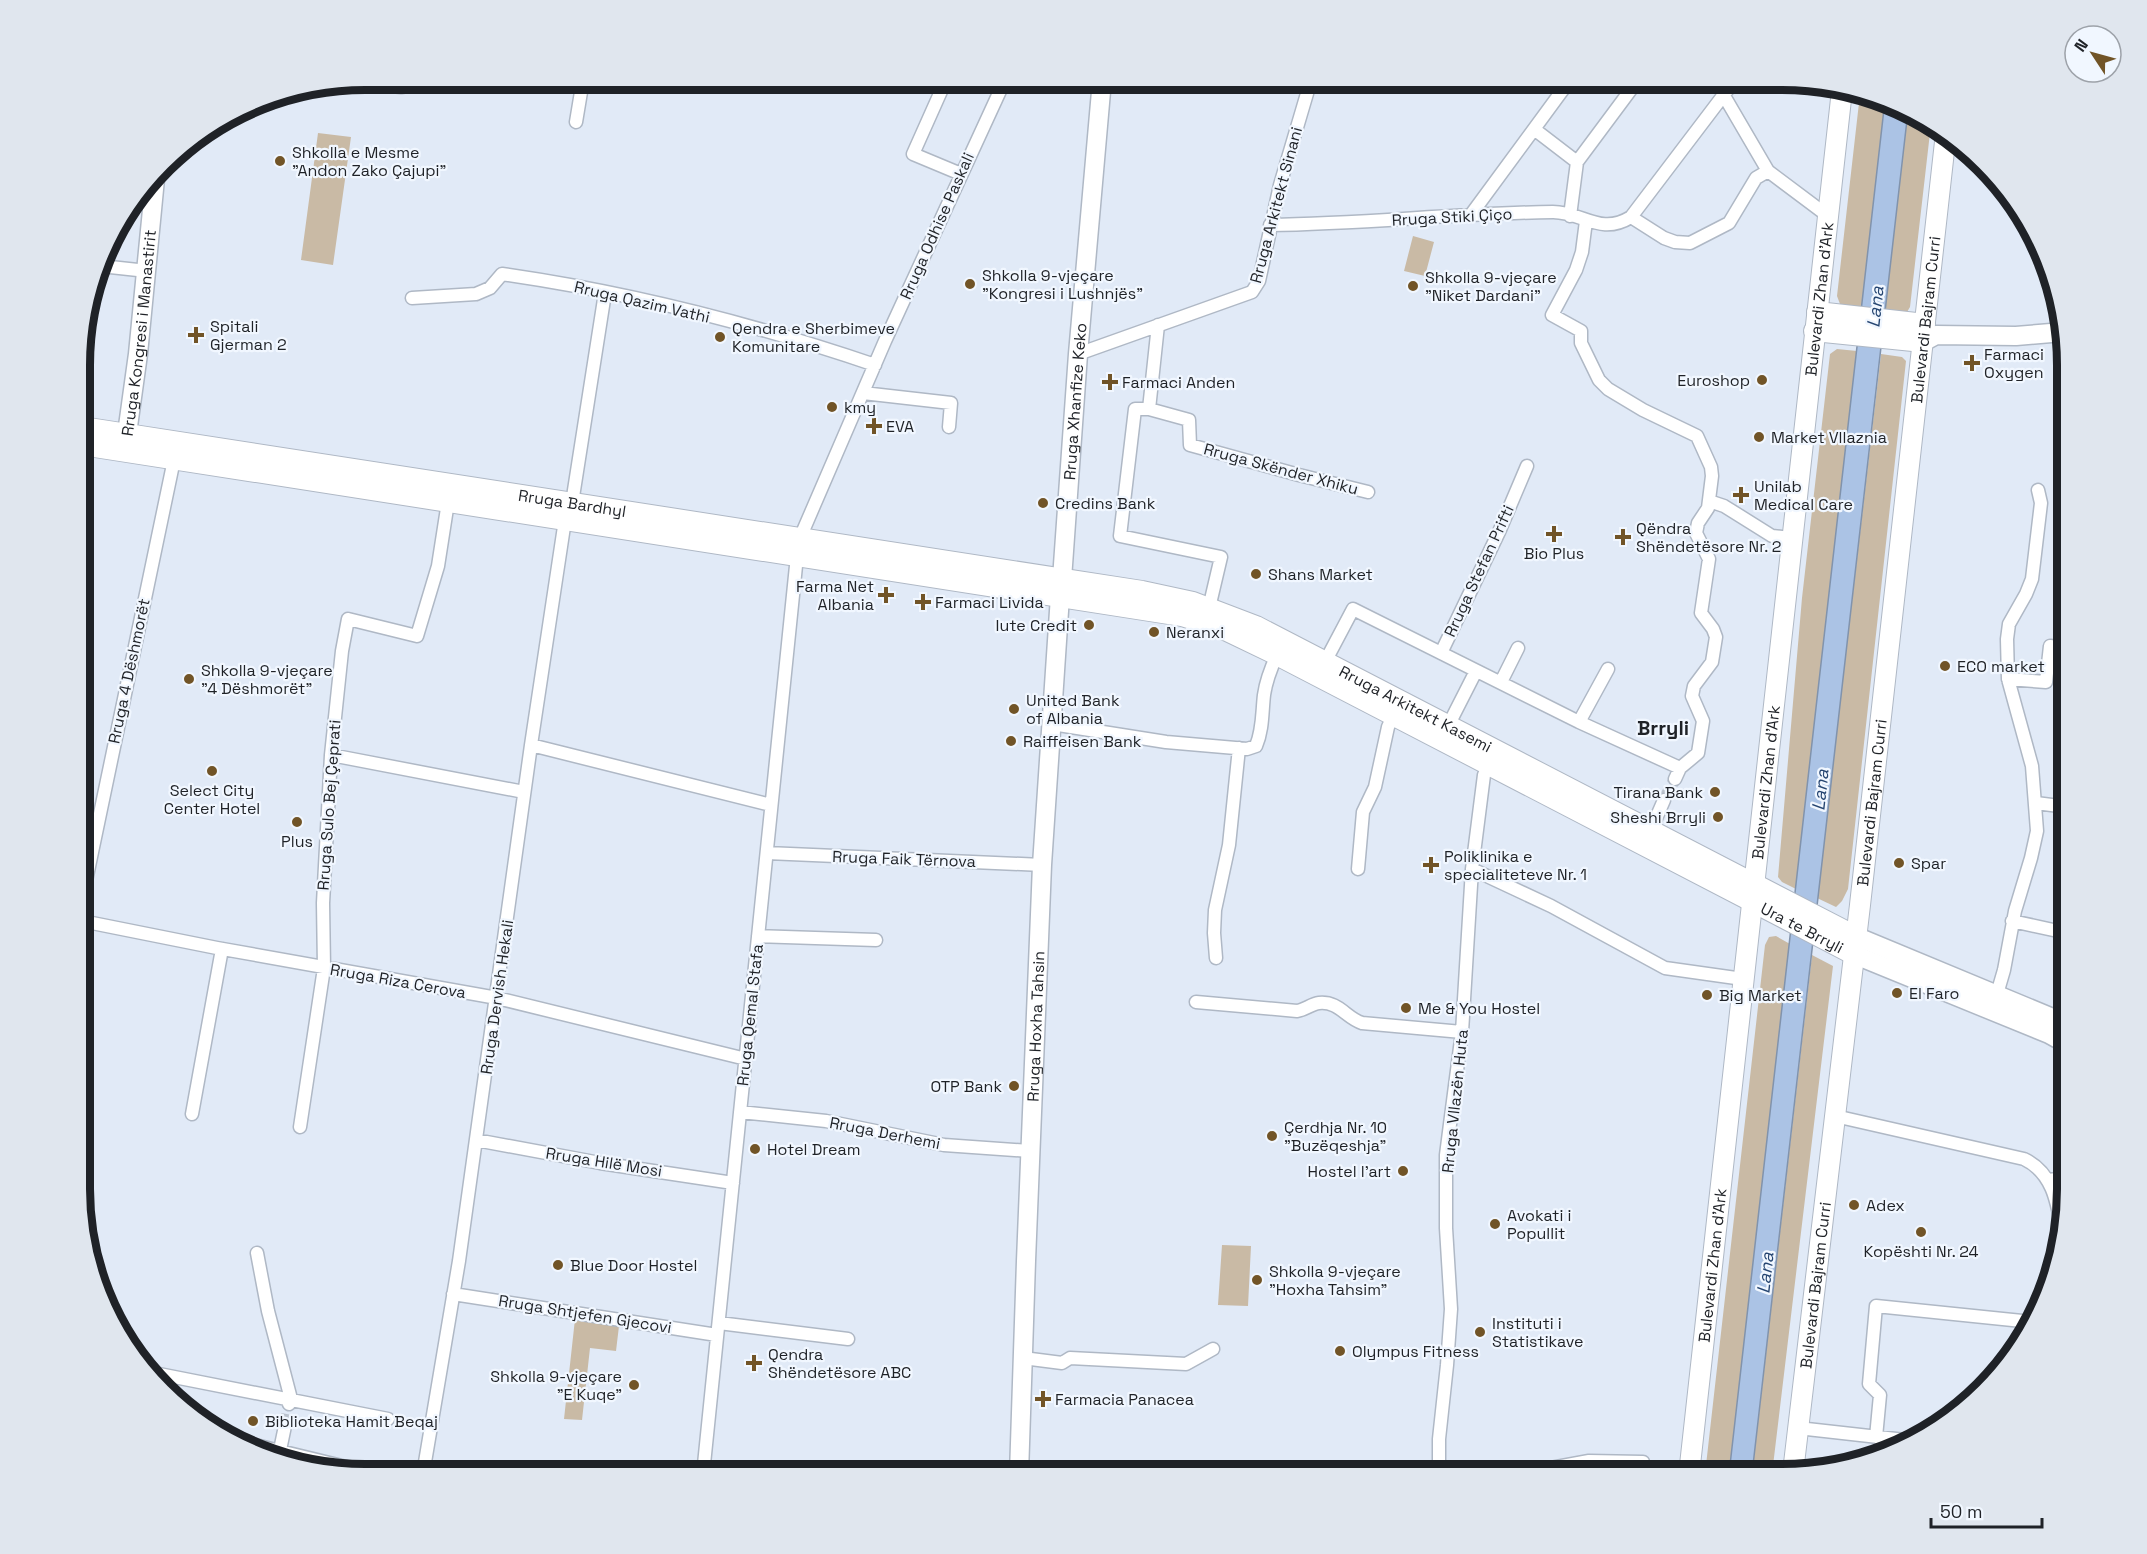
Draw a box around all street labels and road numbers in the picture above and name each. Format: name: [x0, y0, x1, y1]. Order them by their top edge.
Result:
street label: Rruga Arkitekt Sinani: [1245, 125, 1307, 285]
street label: Rruga Odhise Paskali: [895, 149, 979, 303]
street label: Rruga Stiki Çiço: [1391, 203, 1513, 231]
street label: Bulevardi Zhan d'Ark: [1800, 221, 1838, 377]
street label: Rruga Kongresi i Manastirit: [116, 229, 161, 437]
street label: Bulevardi Bajram Curri: [1905, 235, 1945, 404]
street label: Rruga Qazim Vathi: [572, 276, 712, 328]
street label: Rruga Xhanfize Keko: [1059, 322, 1091, 481]
street label: Rruga Skënder Xhiku: [1201, 438, 1361, 500]
street label: Rruga Bardhyl: [517, 484, 628, 522]
street label: Rruga Stefan Prifti: [1439, 502, 1519, 640]
street label: Rruga 4 Dëshmorët: [103, 597, 155, 745]
street label: Rruga Arkitekt Kasemi: [1336, 660, 1496, 757]
street label: Bulevardi Zhan d'Ark: [1747, 704, 1784, 860]
street label: Bulevardi Bajram Curri: [1852, 718, 1891, 887]
street label: Rruga Sulo Bej Çeprati: [313, 719, 345, 891]
street label: Rruga Faik Tërnova: [832, 846, 976, 872]
street label: Ura te Brryli: [1757, 897, 1847, 958]
street label: Rruga Dervish Hekali: [476, 918, 518, 1076]
street label: Rruga Qemal Stafa: [732, 943, 768, 1087]
street label: Rruga Hoxha Tahsin: [1022, 951, 1049, 1102]
street label: Rruga Riza Cerova: [328, 959, 468, 1003]
street label: Rruga Vllazën Huta: [1437, 1028, 1473, 1174]
street label: Rruga Derhemi: [828, 1112, 942, 1154]
street label: Rruga Hilë Mosi: [544, 1142, 664, 1182]
street label: Bulevardi Zhan d'Ark: [1693, 1187, 1731, 1343]
street label: Bulevardi Bajram Curri: [1795, 1201, 1835, 1370]
street label: Rruga Shtjefen Gjecovi: [497, 1290, 673, 1338]

